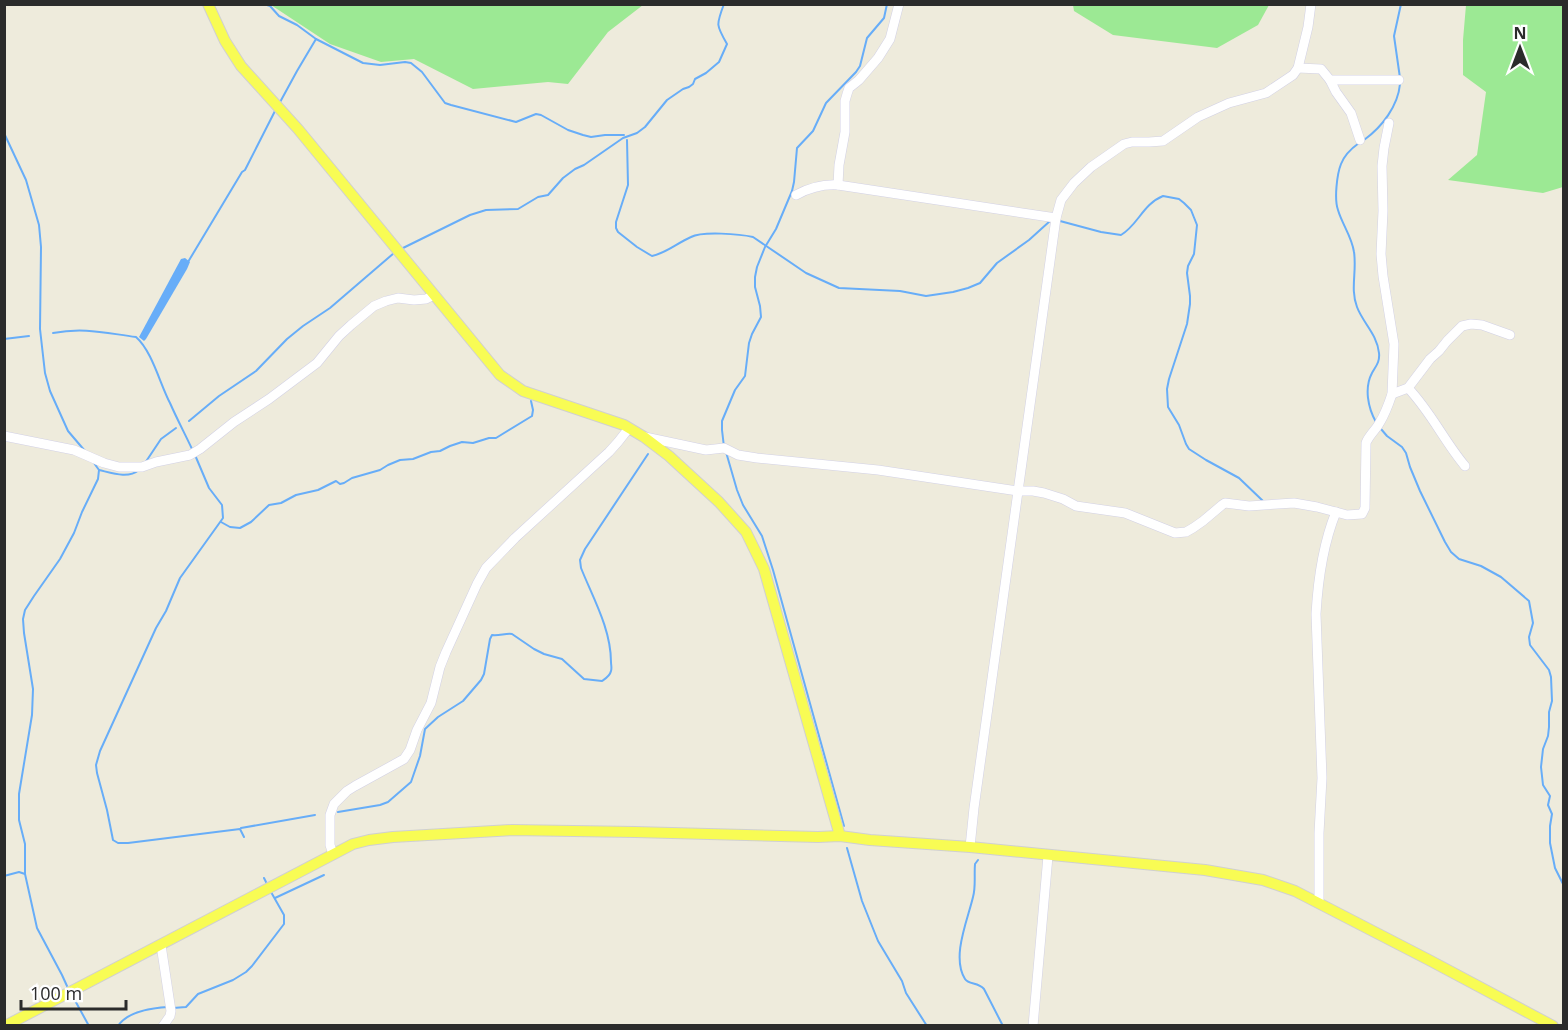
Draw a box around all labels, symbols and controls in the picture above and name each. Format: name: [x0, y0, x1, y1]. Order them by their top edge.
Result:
north arrow: [1490, 18, 1550, 78]
text: N: [1513, 22, 1527, 44]
scale bar: [21, 973, 126, 1011]
text: 100 m: [30, 981, 82, 1005]

